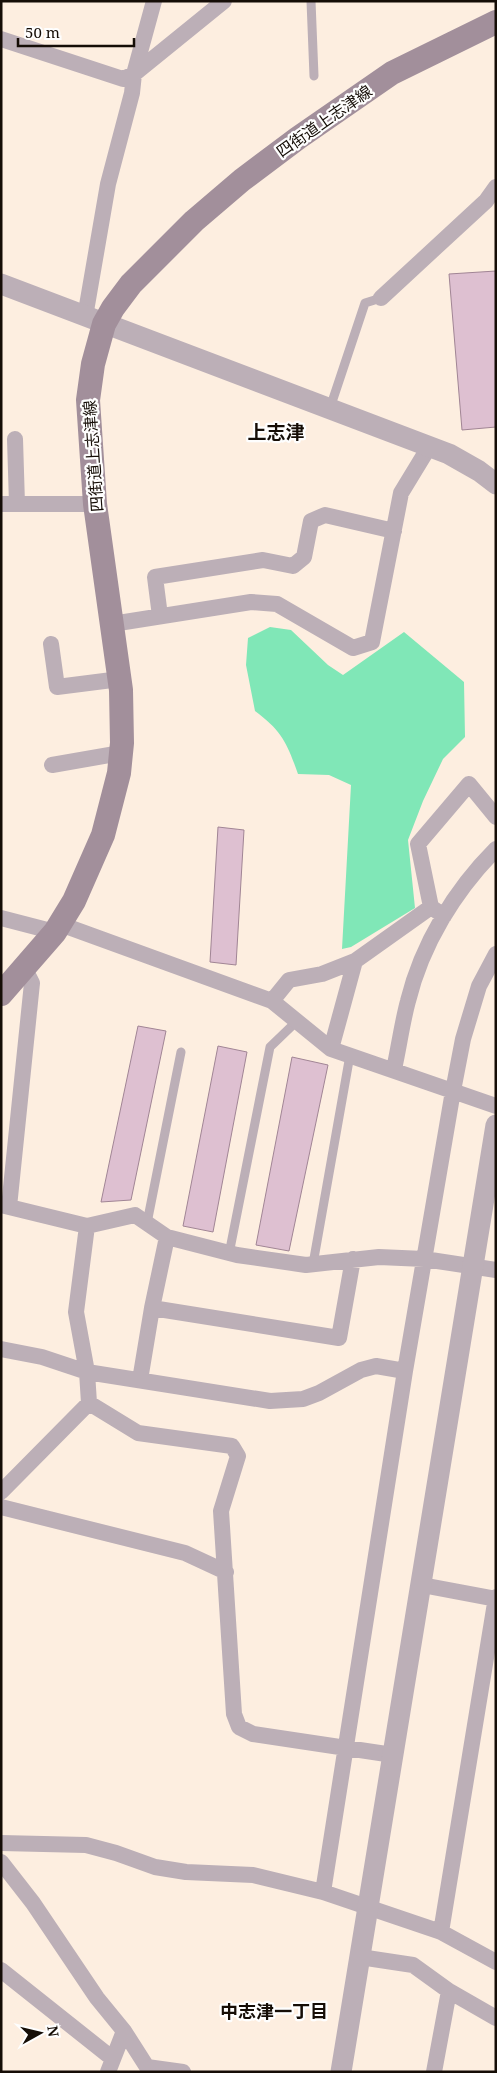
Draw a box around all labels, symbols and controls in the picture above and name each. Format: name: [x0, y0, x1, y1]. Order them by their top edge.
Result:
scale bar: [18, 15, 134, 47]
text: 50 m: [25, 22, 60, 42]
street label: 四街道上志津線: [272, 80, 376, 162]
street label: 四街道上志津線: [78, 399, 108, 513]
district label: 上志津: [247, 419, 305, 445]
district label: 中志津一丁目: [220, 1999, 328, 2023]
north arrow: [15, 2008, 65, 2058]
text: N: [43, 2024, 64, 2038]

